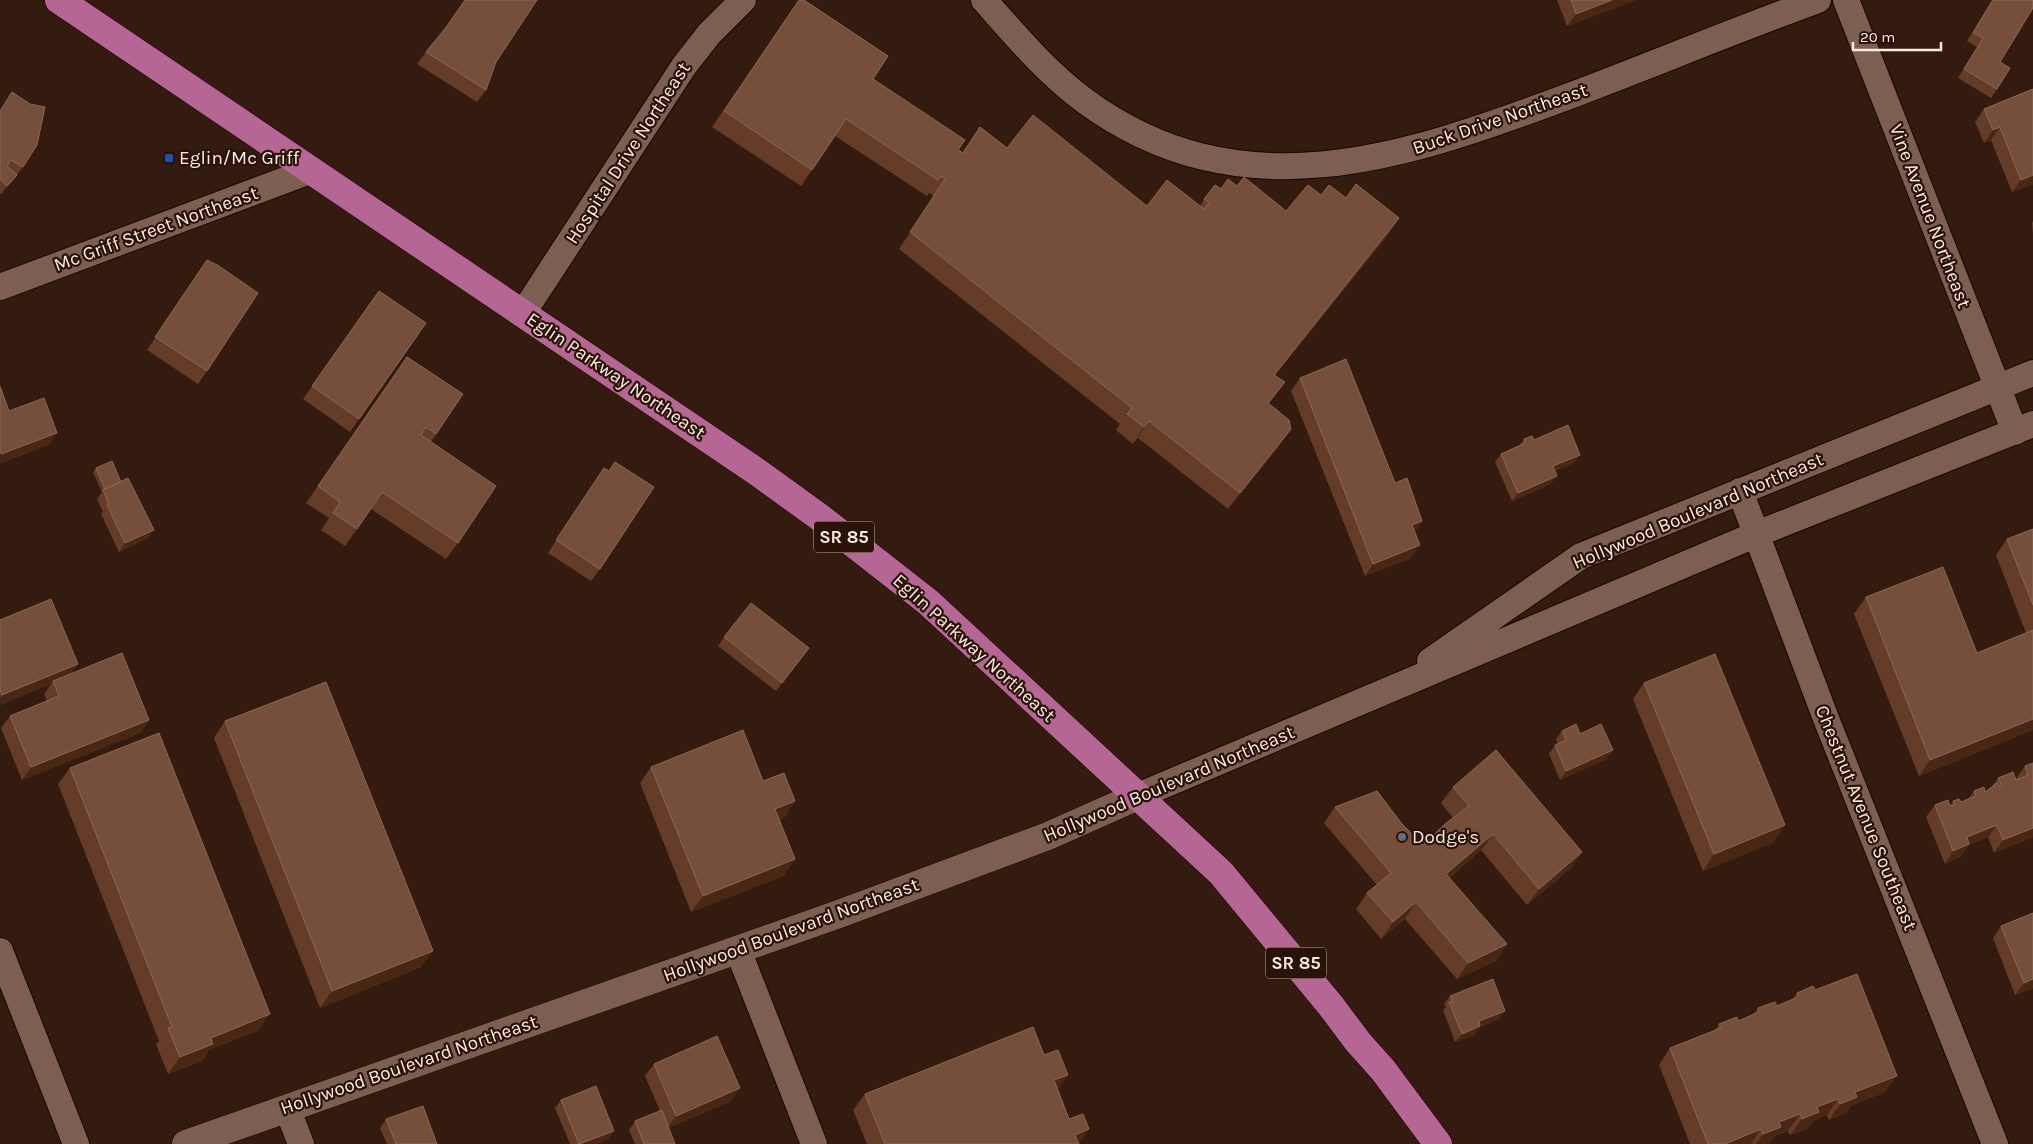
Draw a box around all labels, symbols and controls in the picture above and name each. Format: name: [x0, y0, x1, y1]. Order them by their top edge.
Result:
scale bar: [1853, 20, 1940, 52]
text: 20 m: [1860, 28, 1895, 46]
street label: Hospital Drive Northeast: [561, 58, 695, 248]
street label: Buck Drive Northeast: [1410, 79, 1590, 159]
street label: Vine Avenue Northeast: [1885, 121, 1975, 311]
place label: Eglin/Mc Griff: [179, 147, 300, 169]
marker: Eglin/Mc Griff: [163, 152, 175, 164]
street label: Mc Griff Street Northeast: [51, 182, 261, 276]
street label: Eglin Parkway Northeast: [523, 308, 709, 444]
street label: Hollywood Boulevard Northeast: [1569, 448, 1827, 574]
road number: SR 85: [814, 522, 874, 552]
street label: Eglin Parkway Northeast: [888, 569, 1060, 727]
street label: Chestnut Avenue Southeast: [1811, 702, 1921, 934]
street label: Hollywood Boulevard Northeast: [1040, 721, 1298, 847]
place label: Dodge's: [1412, 826, 1479, 848]
marker: Dodge's: [1396, 831, 1408, 843]
street label: Hollywood Boulevard Northeast: [660, 873, 922, 987]
road number: SR 85: [1266, 948, 1326, 978]
street label: Hollywood Boulevard Northeast: [278, 1011, 540, 1119]

